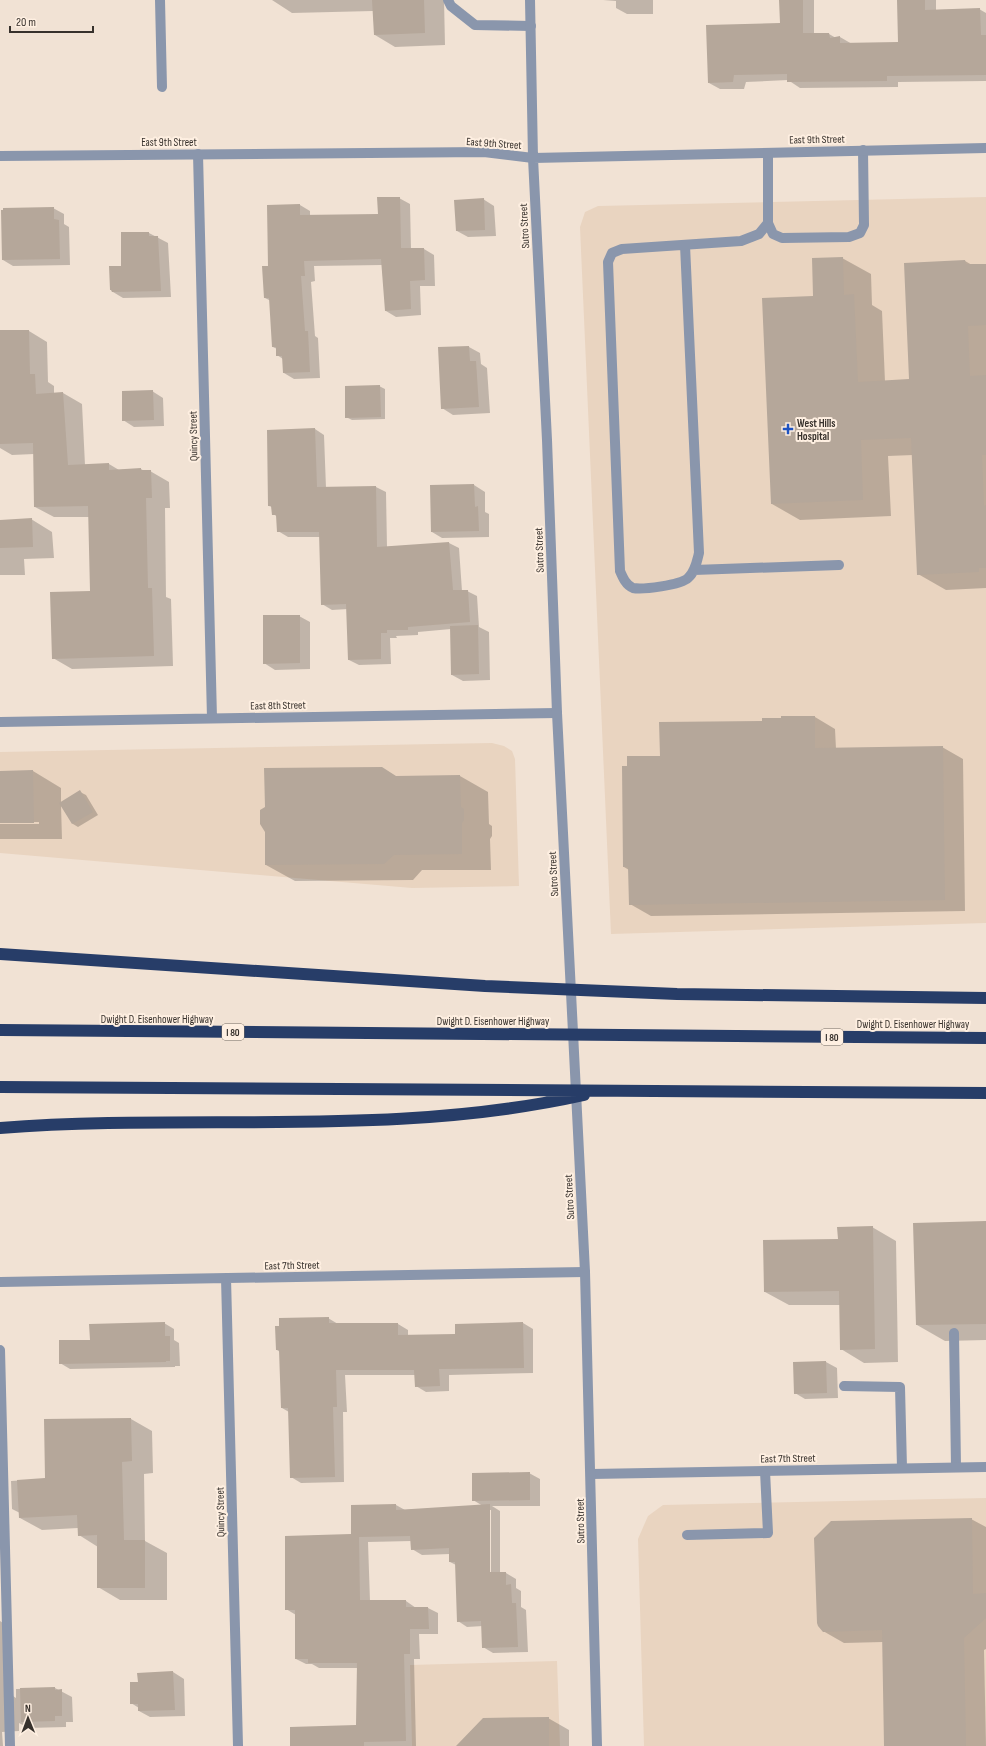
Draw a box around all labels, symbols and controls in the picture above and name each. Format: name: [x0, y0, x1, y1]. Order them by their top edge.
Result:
scale bar: [10, 8, 93, 34]
text: 20 m: [16, 15, 36, 30]
street label: East 9th Street: [789, 133, 846, 146]
street label: East 9th Street: [466, 135, 523, 152]
street label: East 9th Street: [141, 136, 197, 149]
street label: Sutro Street: [517, 202, 532, 249]
street label: Quincy Street: [187, 410, 200, 461]
place label: West Hills Hospital: [797, 417, 835, 443]
marker: West Hills Hospital: [782, 423, 794, 435]
street label: Sutro Street: [532, 527, 547, 573]
street label: East 8th Street: [250, 699, 307, 712]
street label: Sutro Street: [546, 850, 561, 897]
street label: Dwight D. Eisenhower Highway: [101, 1013, 214, 1026]
street label: Dwight D. Eisenhower Highway: [437, 1015, 550, 1028]
street label: Dwight D. Eisenhower Highway: [857, 1018, 970, 1031]
road number: I 80: [222, 1024, 244, 1040]
road number: I 80: [821, 1029, 843, 1045]
street label: Sutro Street: [562, 1173, 577, 1220]
street label: East 7th Street: [264, 1259, 320, 1272]
street label: East 7th Street: [760, 1452, 816, 1465]
street label: Quincy Street: [214, 1486, 227, 1537]
street label: Sutro Street: [574, 1498, 587, 1544]
north arrow: [8, 1698, 48, 1738]
text: N: [25, 1702, 31, 1715]

